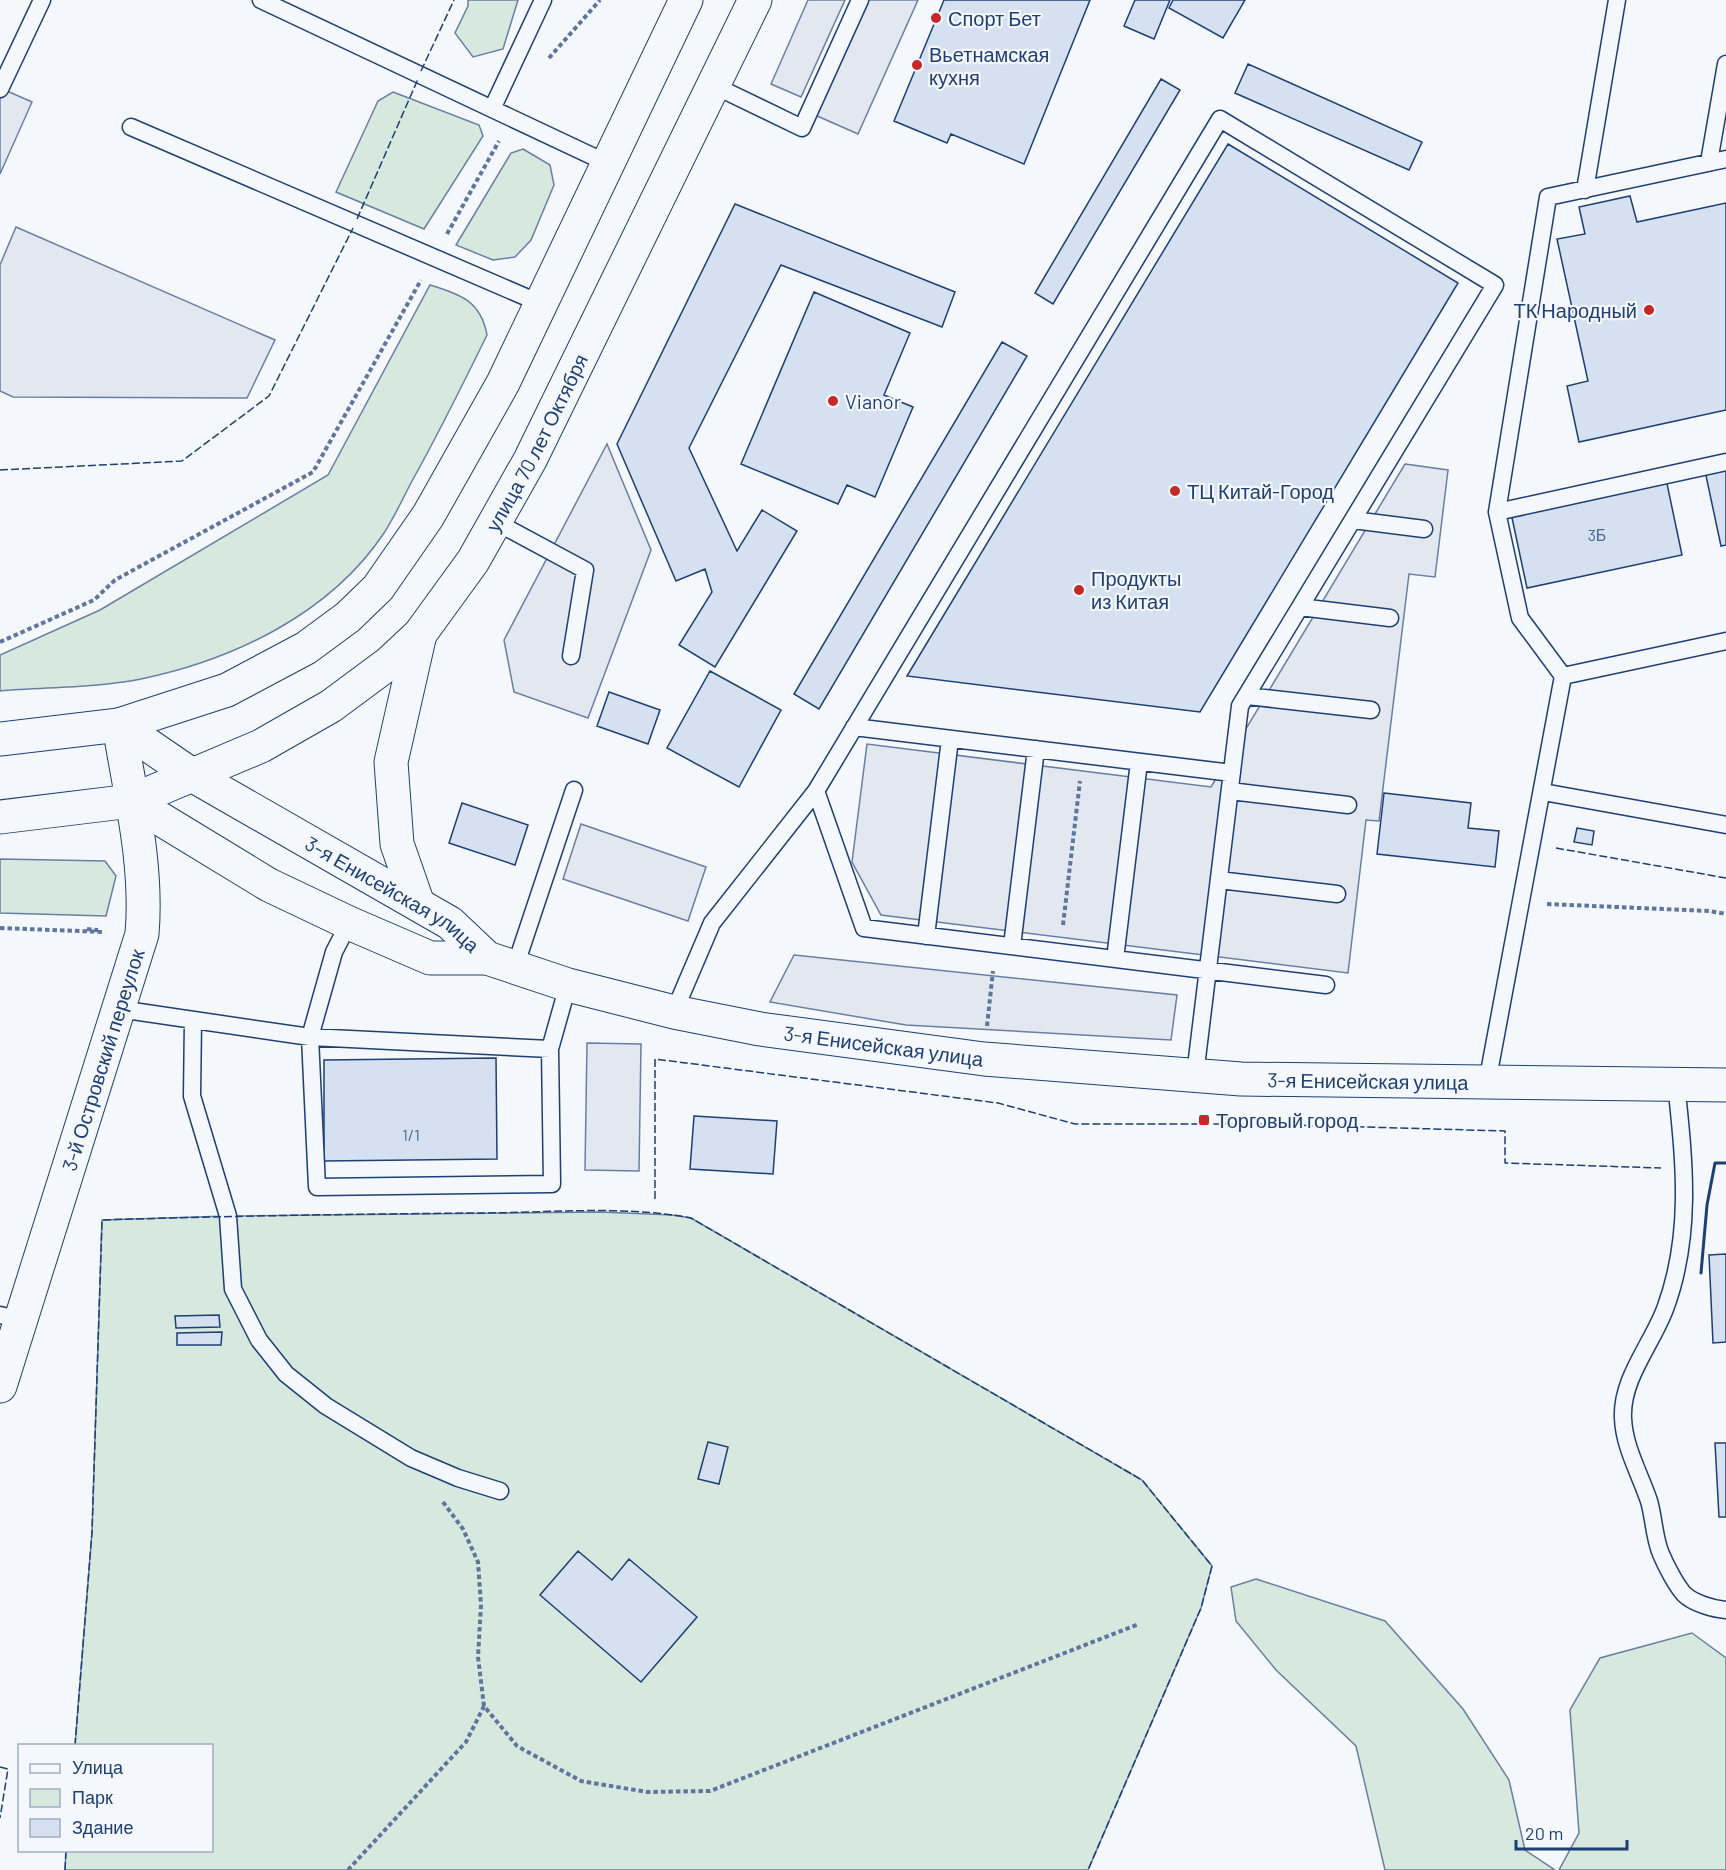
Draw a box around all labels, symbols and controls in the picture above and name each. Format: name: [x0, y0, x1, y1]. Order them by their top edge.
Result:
place label: Спорт Бет: [948, 6, 1041, 30]
marker: Спорт Бет: [929, 11, 943, 25]
place label: Вьетнамская кухня: [929, 42, 1049, 89]
marker: Вьетнамская кухня: [910, 58, 924, 72]
place label: ТК Народный: [1513, 298, 1637, 322]
marker: ТК Народный: [1642, 303, 1656, 317]
street label: улица 70 лет Октября: [480, 350, 592, 536]
place label: Vianor: [845, 389, 901, 413]
marker: Vianor: [826, 394, 840, 408]
place label: ТЦ Китай-Город: [1187, 479, 1334, 503]
marker: ТЦ Китай-Город: [1168, 484, 1182, 498]
house number: 3Б: [1588, 525, 1606, 544]
place label: Продукты из Китая: [1091, 566, 1181, 613]
marker: Продукты из Китая: [1072, 583, 1086, 597]
street label: 3-я Енисейская улица: [301, 831, 485, 957]
street label: 3-й Островский переулок: [56, 946, 149, 1174]
street label: 3-я Енисейская улица: [782, 1020, 986, 1071]
street label: 3-я Енисейская улица: [1267, 1067, 1469, 1094]
place label: Торговый город: [1216, 1108, 1359, 1132]
marker: Торговый город: [1197, 1113, 1211, 1127]
house number: 1/1: [402, 1125, 420, 1144]
legend: [18, 1744, 213, 1852]
text: Улица: [72, 1756, 124, 1778]
text: Парк: [72, 1786, 113, 1808]
scale bar: [1516, 1813, 1627, 1851]
text: Здание: [72, 1816, 133, 1838]
text: 20 m: [1525, 1822, 1563, 1844]

